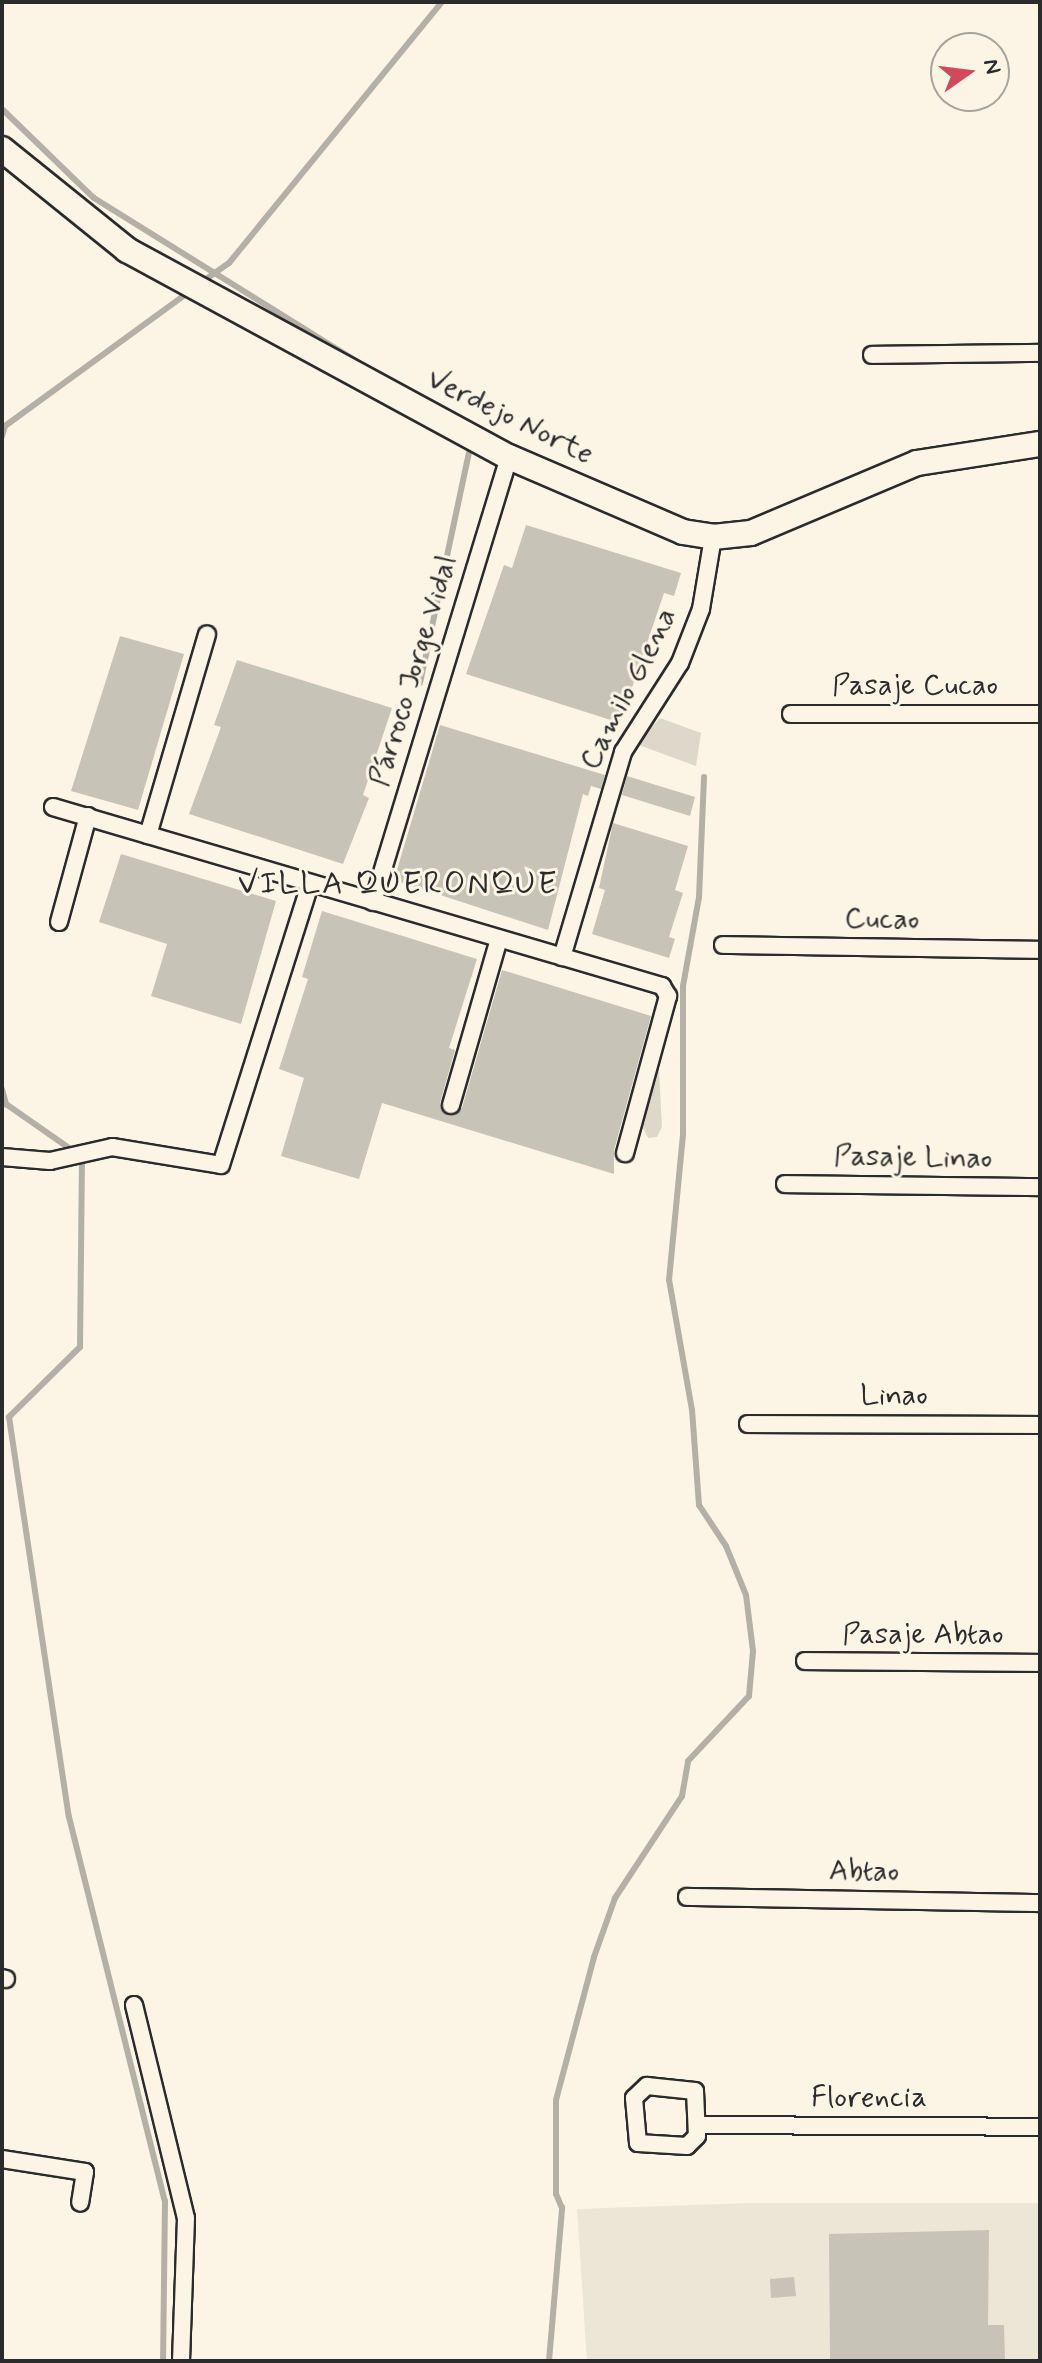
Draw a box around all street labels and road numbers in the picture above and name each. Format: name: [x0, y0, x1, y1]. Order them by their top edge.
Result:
street label: Verdejo Norte: [423, 362, 597, 472]
street label: Párroco Jorge Vidal: [362, 551, 466, 791]
street label: Camilo Glena: [573, 602, 685, 776]
street label: Pasaje Cucao: [832, 668, 998, 704]
street label: Cucao: [844, 901, 920, 939]
street label: Pasaje Linao: [833, 1139, 993, 1177]
street label: Linao: [860, 1378, 928, 1414]
street label: Pasaje Abtao: [842, 1617, 1004, 1653]
street label: Abtao: [829, 1853, 899, 1891]
street label: Florencia: [811, 2080, 927, 2116]

